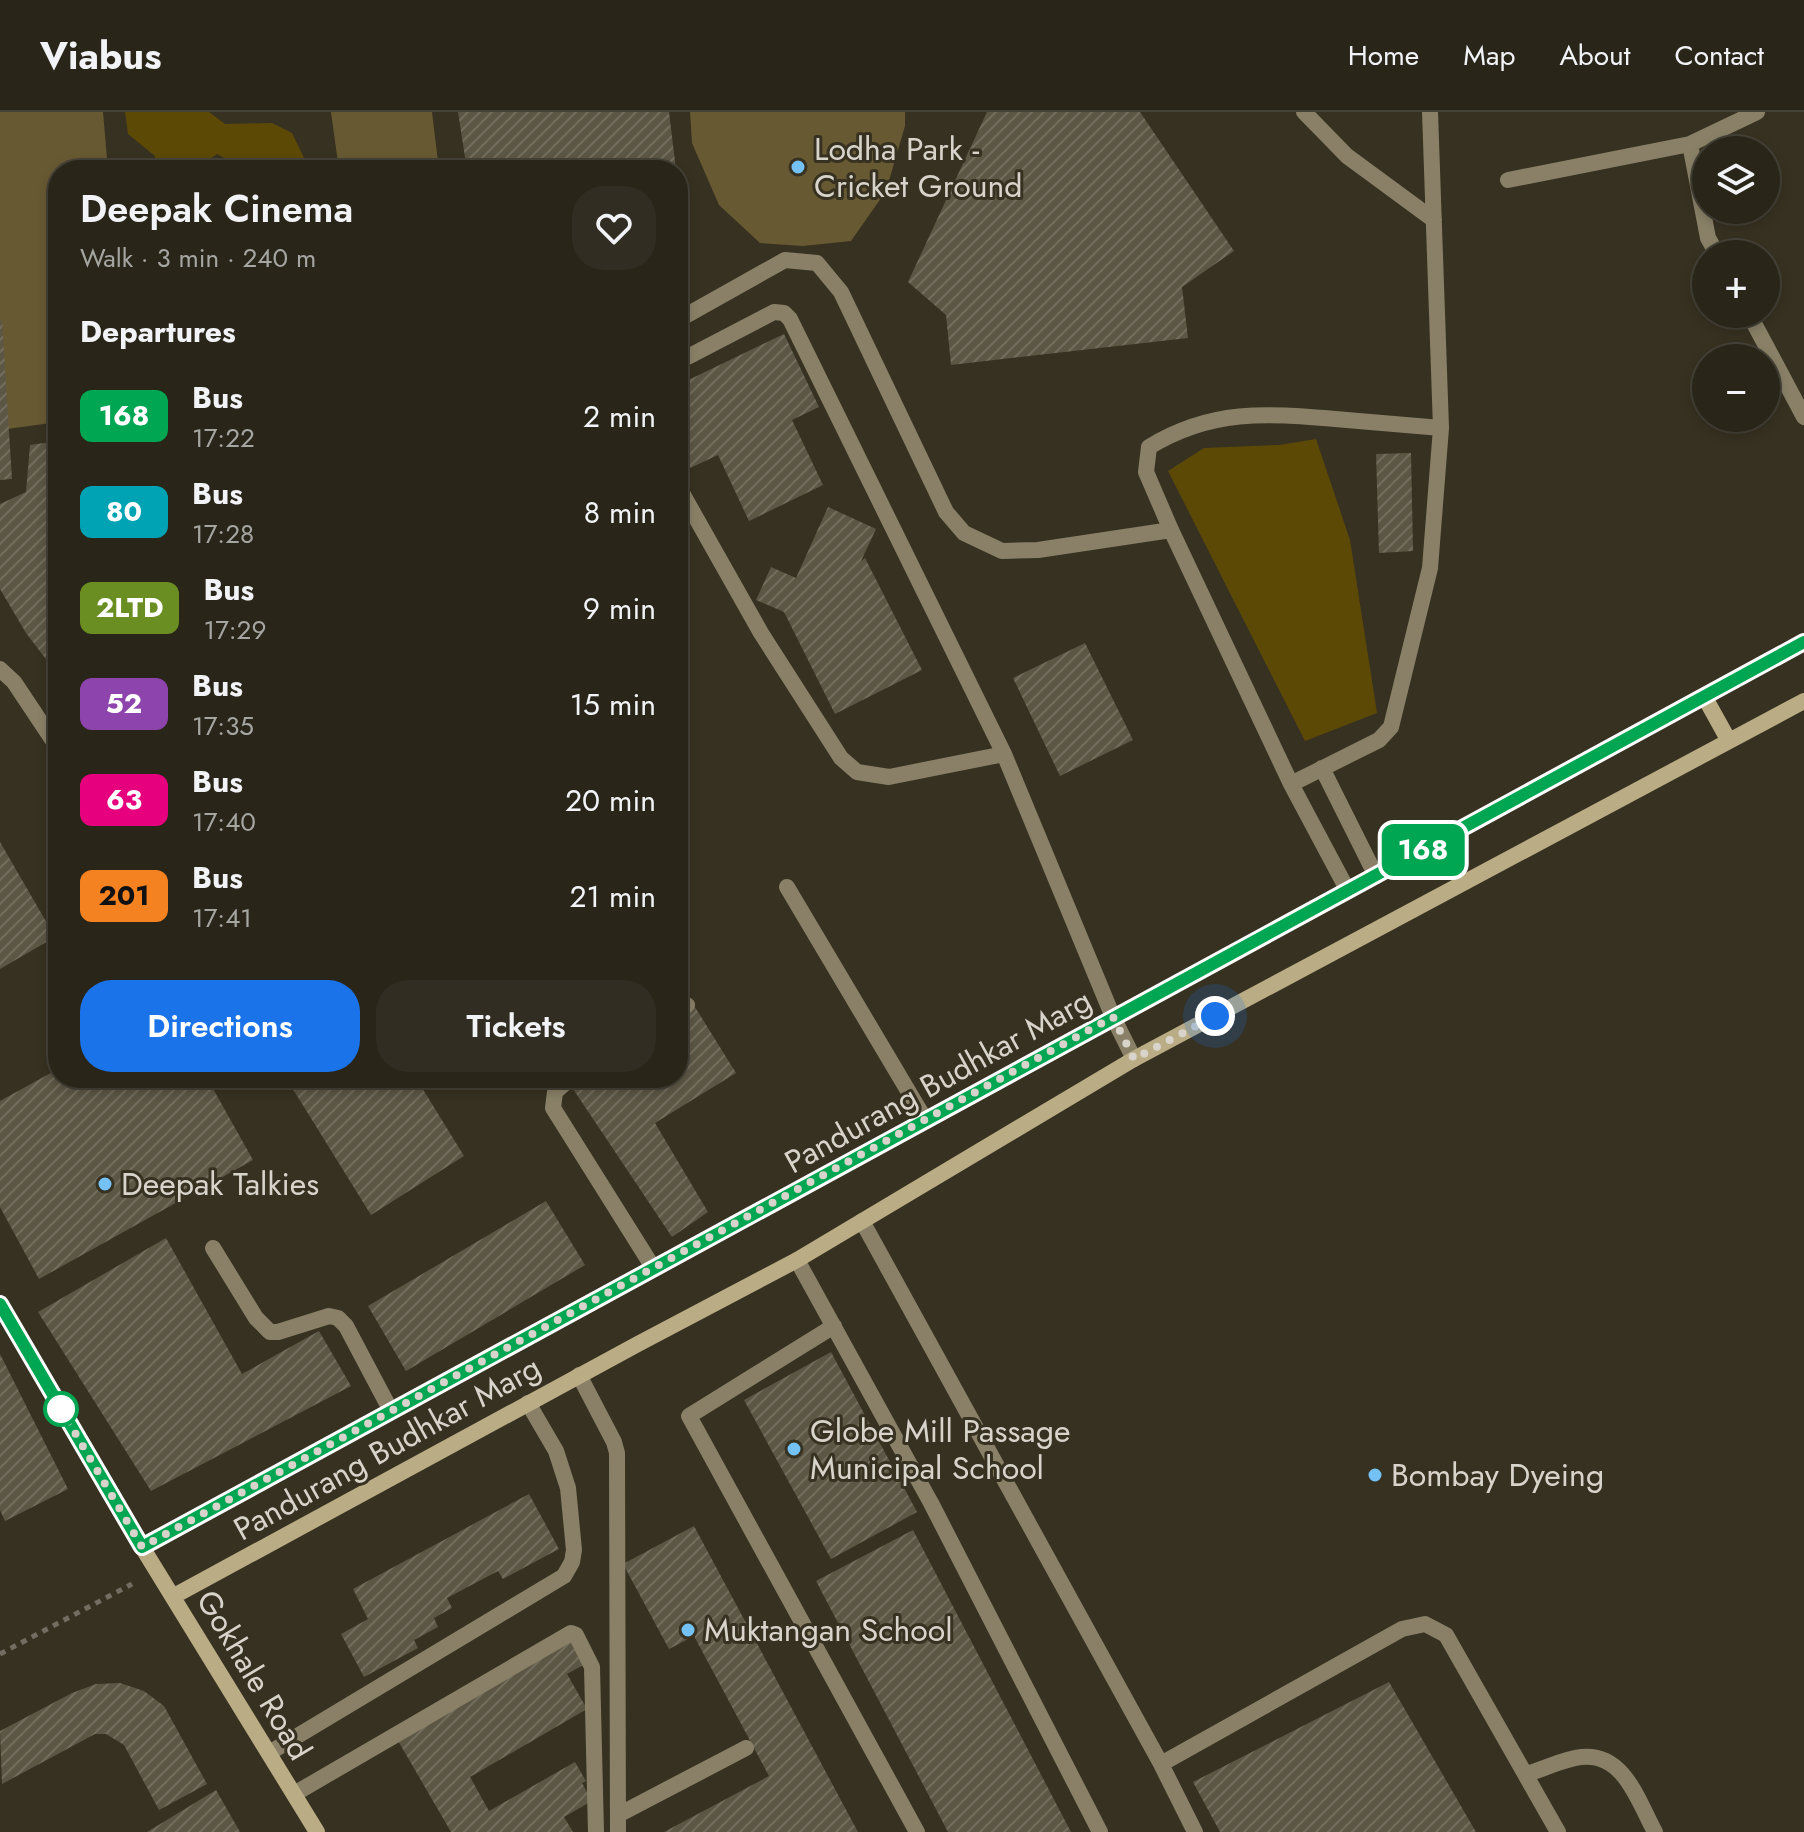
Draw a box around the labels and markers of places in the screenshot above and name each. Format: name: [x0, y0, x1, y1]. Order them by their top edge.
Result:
place label: Lodha Park - Cricket Ground: [814, 126, 1022, 209]
marker: Lodha Park - Cricket Ground: [789, 158, 807, 176]
place label: Deepak Talkies: [121, 1161, 319, 1207]
marker: Deepak Talkies: [96, 1175, 114, 1193]
unlabelled marker: [44, 1392, 78, 1426]
place label: Globe Mill Passage Municipal School: [810, 1408, 1070, 1491]
marker: Globe Mill Passage Municipal School: [785, 1440, 803, 1458]
place label: Bombay Dyeing: [1391, 1452, 1604, 1498]
marker: Bombay Dyeing: [1366, 1466, 1384, 1484]
place label: Muktangan School: [704, 1607, 953, 1653]
marker: Muktangan School: [679, 1621, 697, 1639]

